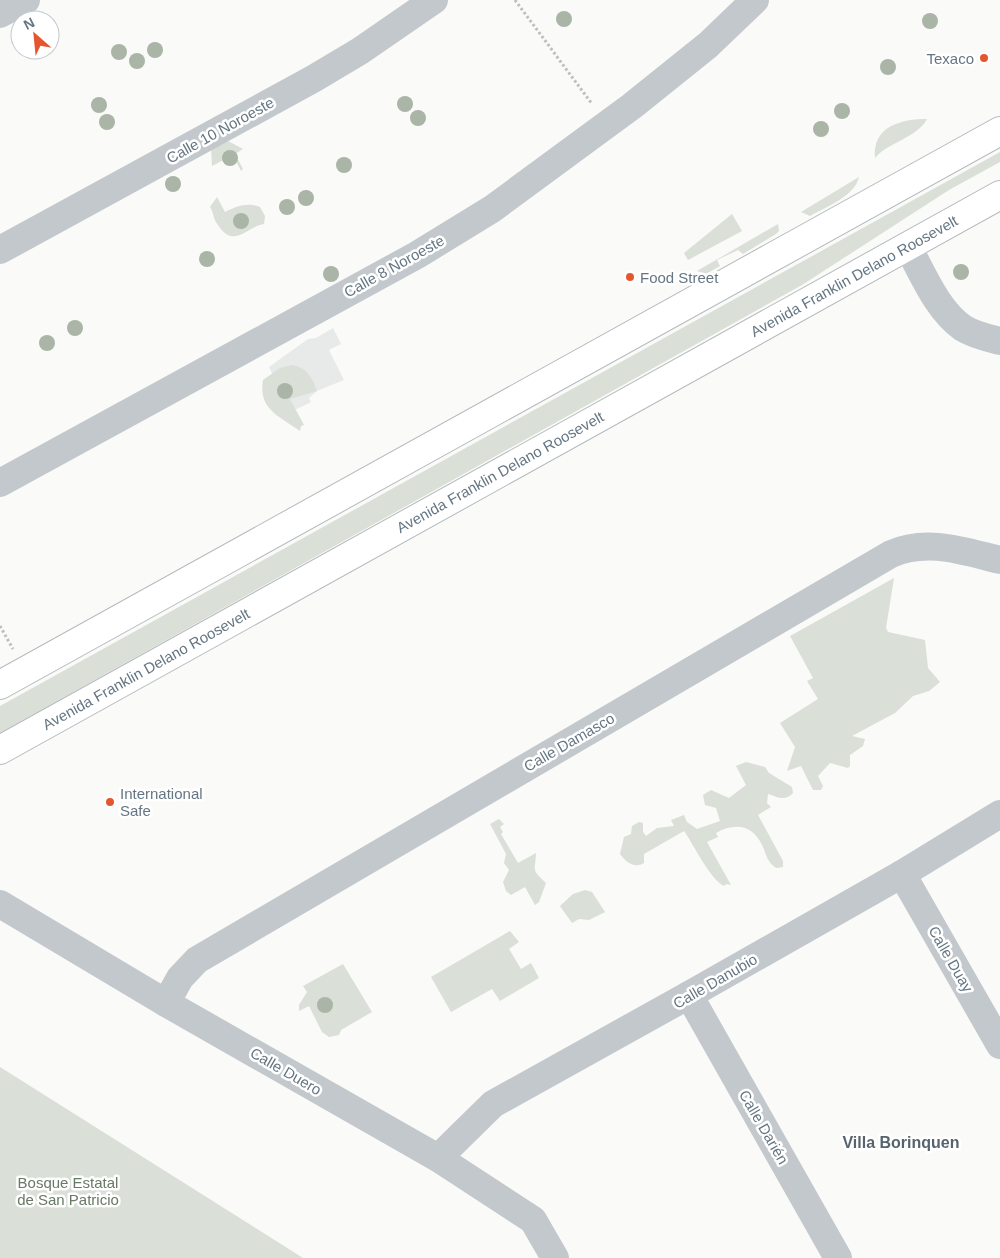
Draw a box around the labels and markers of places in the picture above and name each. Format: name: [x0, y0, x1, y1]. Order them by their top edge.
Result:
place label: Texaco: [926, 50, 974, 67]
marker: Texaco: [978, 52, 990, 64]
place label: Food Street: [640, 269, 719, 286]
marker: Food Street: [624, 271, 636, 283]
place label: International Safe: [120, 785, 203, 819]
marker: International Safe: [104, 796, 116, 808]

